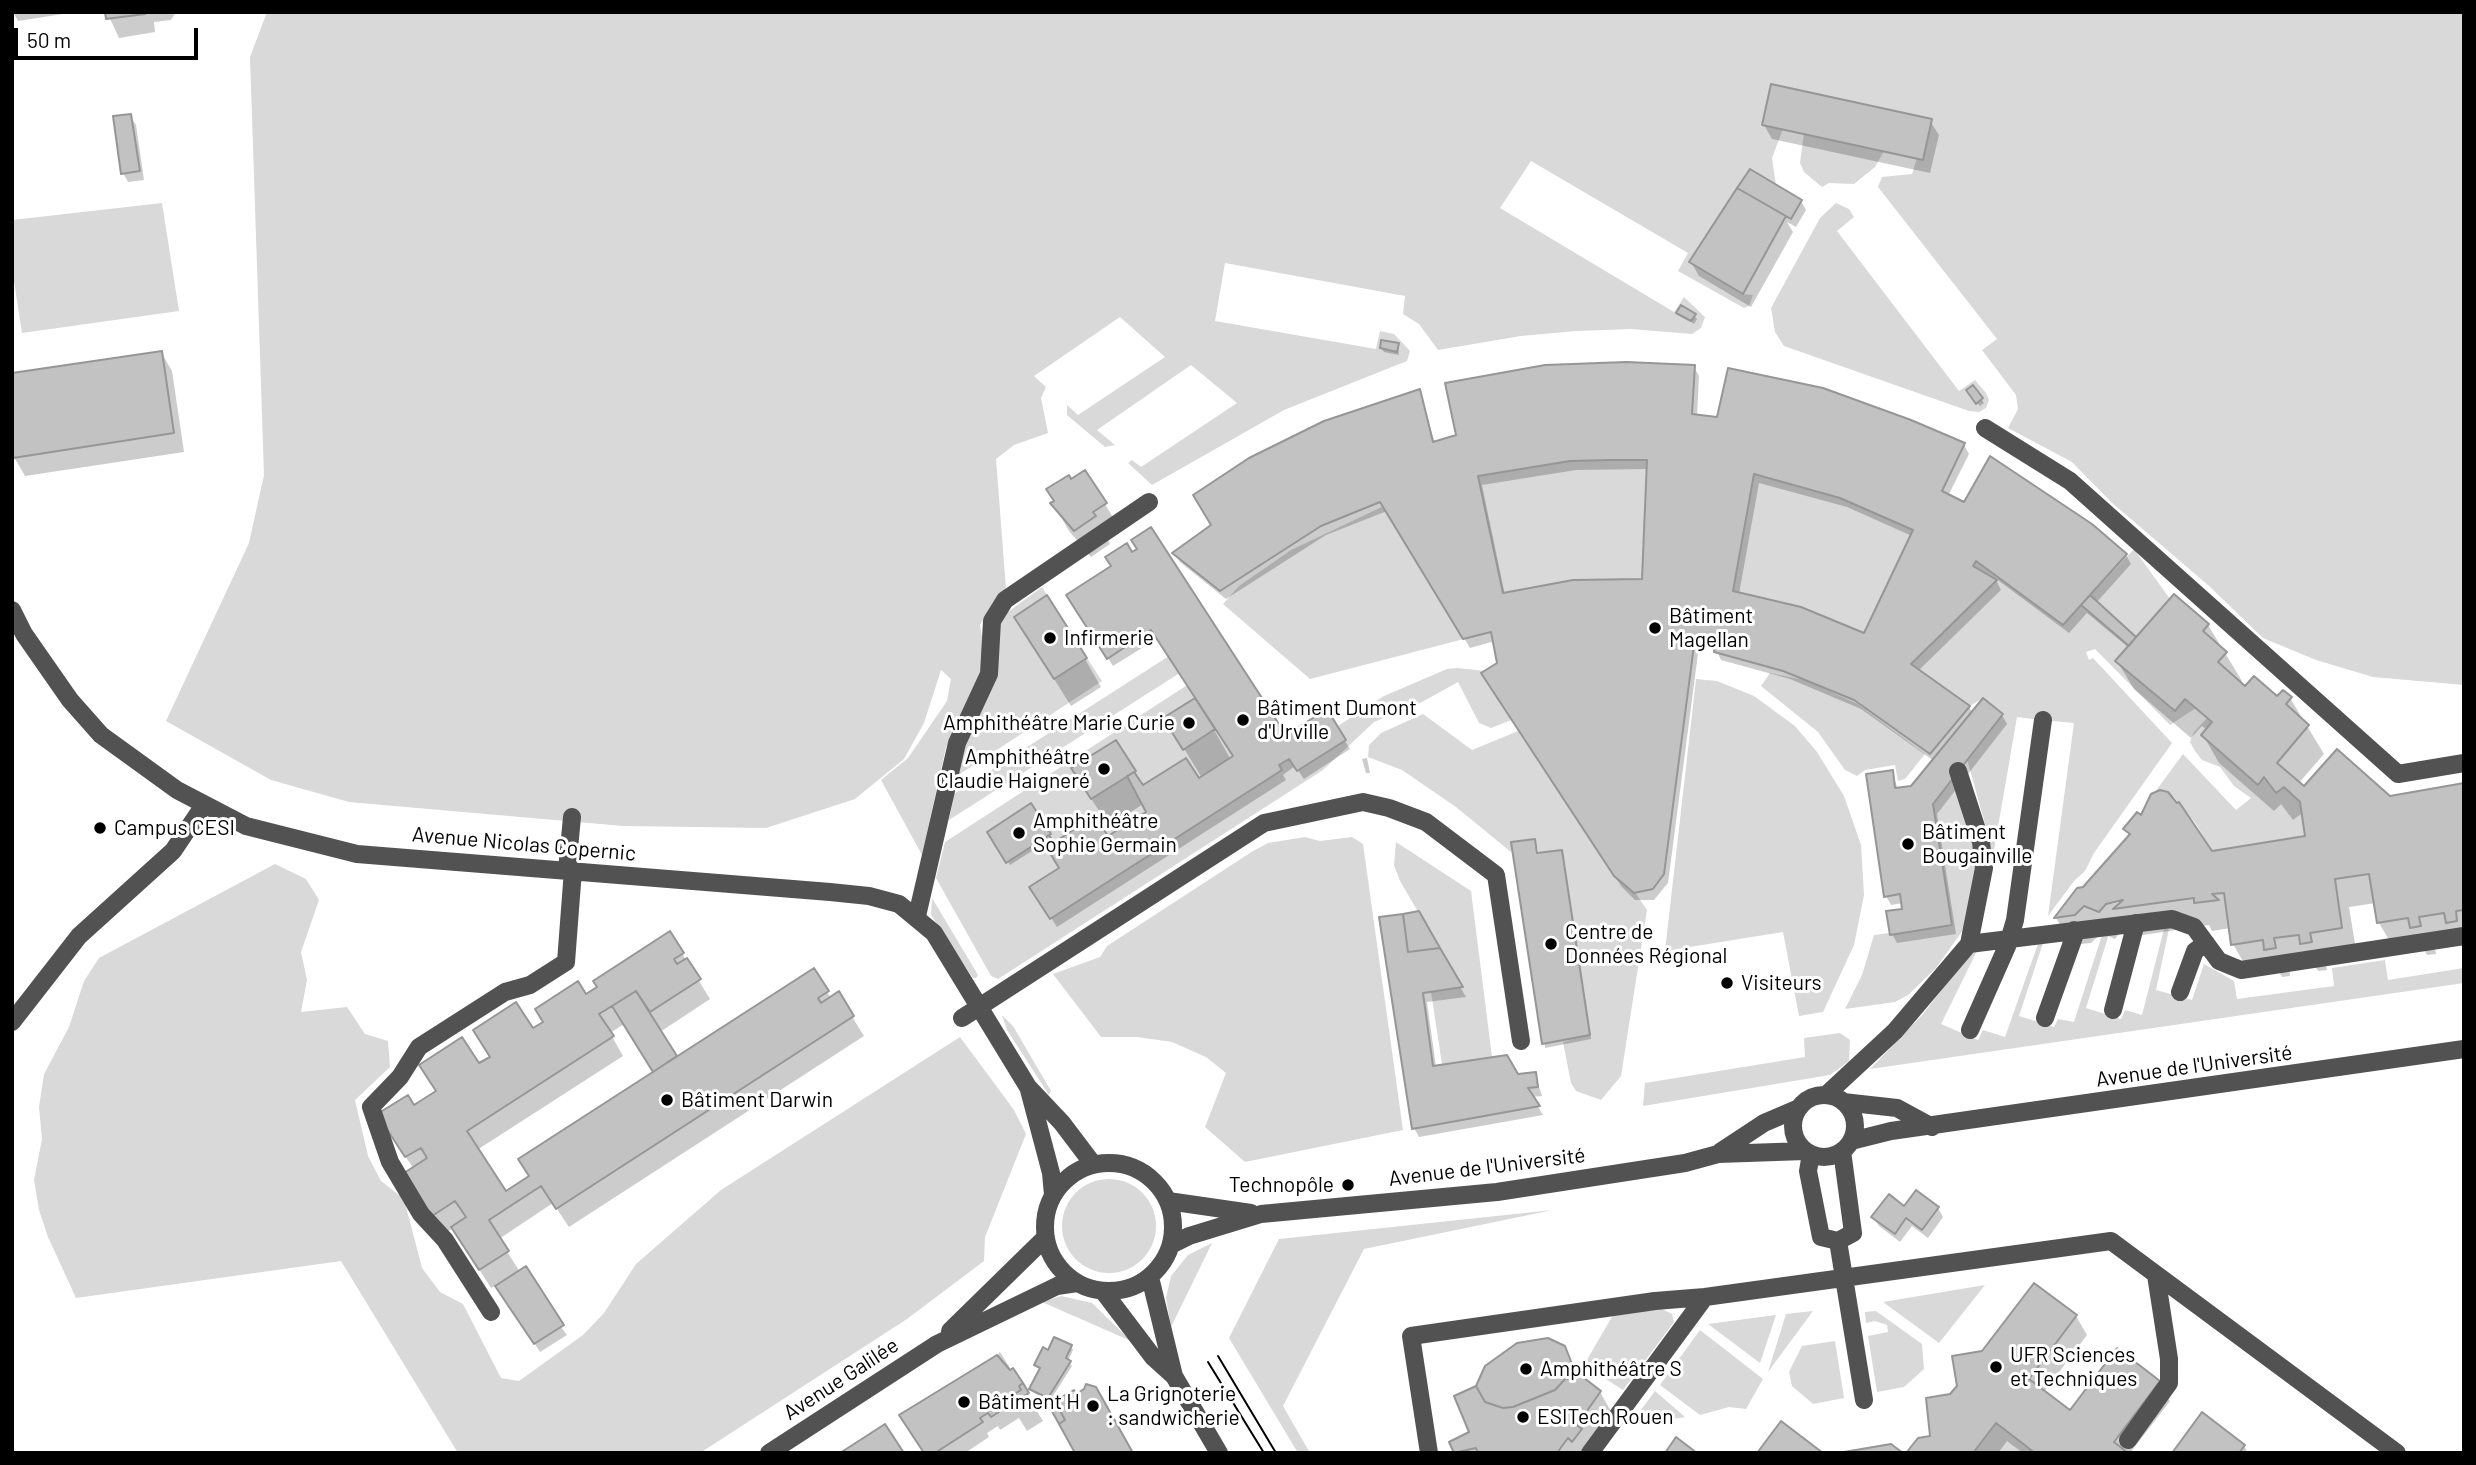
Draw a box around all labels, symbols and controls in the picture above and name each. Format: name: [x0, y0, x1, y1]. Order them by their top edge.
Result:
scale bar: [18, 14, 201, 58]
text: 50 m: [27, 27, 71, 52]
place label: Bâtiment Magellan: [1669, 603, 1753, 653]
marker: Bâtiment Magellan: [1647, 620, 1663, 636]
place label: Infirmerie: [1064, 625, 1154, 651]
marker: Infirmerie: [1042, 630, 1058, 646]
place label: Bâtiment Dumont d'Urville: [1257, 695, 1417, 745]
place label: Amphithéâtre Marie Curie: [943, 710, 1175, 736]
marker: Bâtiment Dumont d'Urville: [1235, 712, 1251, 728]
marker: Amphithéâtre Marie Curie: [1181, 715, 1197, 731]
place label: Amphithéâtre Claudie Haigneré: [936, 744, 1090, 794]
marker: Amphithéâtre Claudie Haigneré: [1096, 761, 1112, 777]
place label: Amphithéâtre Sophie Germain: [1033, 808, 1177, 858]
place label: Campus CESI: [114, 815, 235, 841]
place label: Bâtiment Bougainville: [1922, 819, 2033, 869]
marker: Campus CESI: [92, 820, 108, 836]
street label: Avenue Nicolas Copernic: [411, 822, 637, 866]
marker: Amphithéâtre Sophie Germain: [1011, 825, 1027, 841]
marker: Bâtiment Bougainville: [1900, 836, 1916, 852]
place label: Centre de Données Régional: [1565, 919, 1727, 969]
marker: Centre de Données Régional: [1543, 936, 1559, 952]
place label: Visiteurs: [1741, 970, 1822, 996]
marker: Visiteurs: [1719, 975, 1735, 991]
street label: Avenue de l'Université: [2094, 1040, 2294, 1092]
place label: Bâtiment Darwin: [681, 1087, 833, 1113]
marker: Bâtiment Darwin: [659, 1092, 675, 1108]
street label: Avenue de l'Université: [1387, 1142, 1587, 1192]
place label: Technopôle: [1229, 1172, 1334, 1198]
marker: Technopôle: [1340, 1177, 1356, 1193]
street label: Avenue Galilée: [779, 1333, 903, 1425]
place label: UFR Sciences et Techniques: [2010, 1342, 2137, 1392]
place label: Amphithéâtre S: [1540, 1356, 1682, 1382]
marker: UFR Sciences et Techniques: [1988, 1359, 2004, 1375]
marker: Amphithéâtre S: [1518, 1361, 1534, 1377]
place label: La Grignoterie : sandwicherie: [1107, 1381, 1240, 1431]
place label: Bâtiment H: [978, 1389, 1080, 1415]
marker: Bâtiment H: [956, 1394, 972, 1410]
marker: La Grignoterie : sandwicherie: [1085, 1398, 1101, 1414]
place label: ESITech Rouen: [1537, 1404, 1674, 1430]
marker: ESITech Rouen: [1515, 1409, 1531, 1425]

